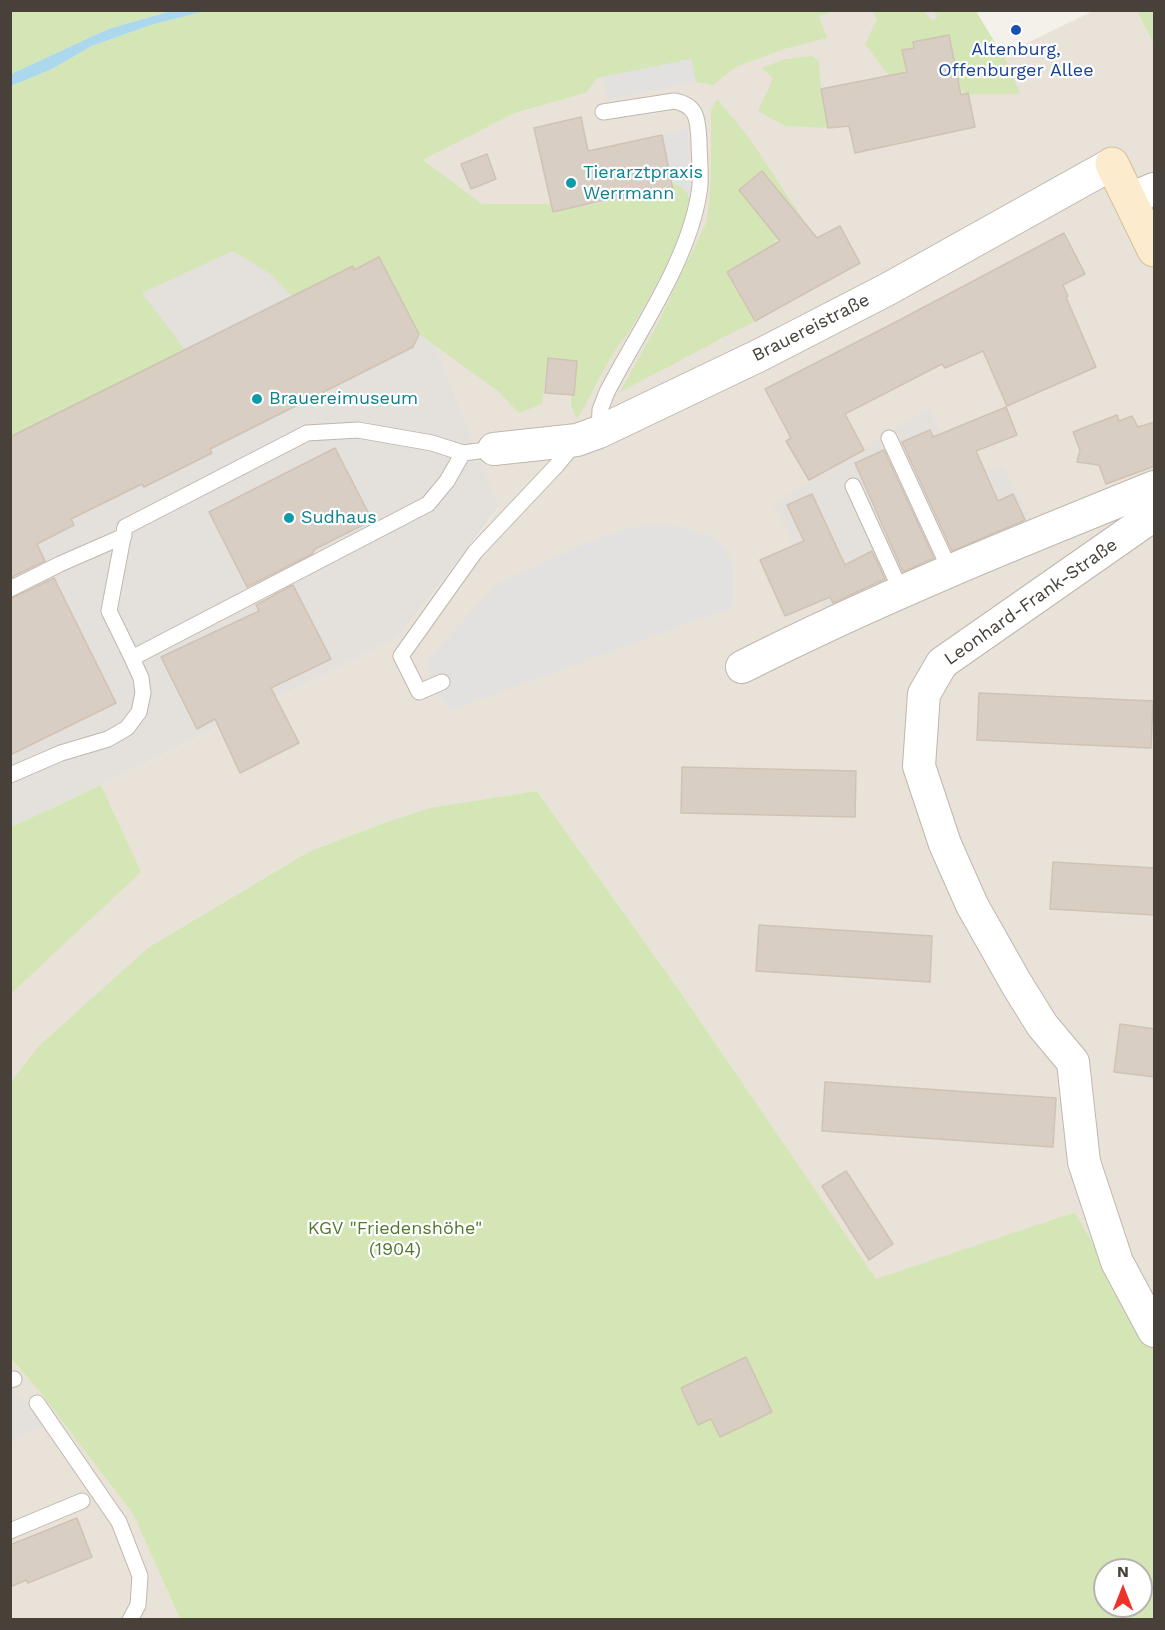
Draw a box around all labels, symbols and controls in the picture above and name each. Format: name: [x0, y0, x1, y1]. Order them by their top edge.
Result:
marker: Altenburg, Offenburger Allee: [1009, 23, 1023, 37]
place label: Altenburg, Offenburger Allee: [938, 39, 1094, 82]
place label: Tierarztpraxis Werrmann: [583, 162, 703, 204]
marker: Tierarztpraxis Werrmann: [564, 176, 578, 190]
street label: Brauereistraße: [749, 289, 873, 367]
place label: Brauereimuseum: [269, 388, 418, 410]
marker: Brauereimuseum: [250, 392, 264, 406]
place label: Sudhaus: [301, 507, 377, 529]
marker: Sudhaus: [282, 511, 296, 525]
street label: Leonhard-Frank-Straße: [940, 534, 1122, 670]
park label: KGV "Friedenshöhe" (1904): [308, 1218, 482, 1260]
north arrow: [1093, 1558, 1153, 1618]
text: N: [1117, 1562, 1129, 1581]

